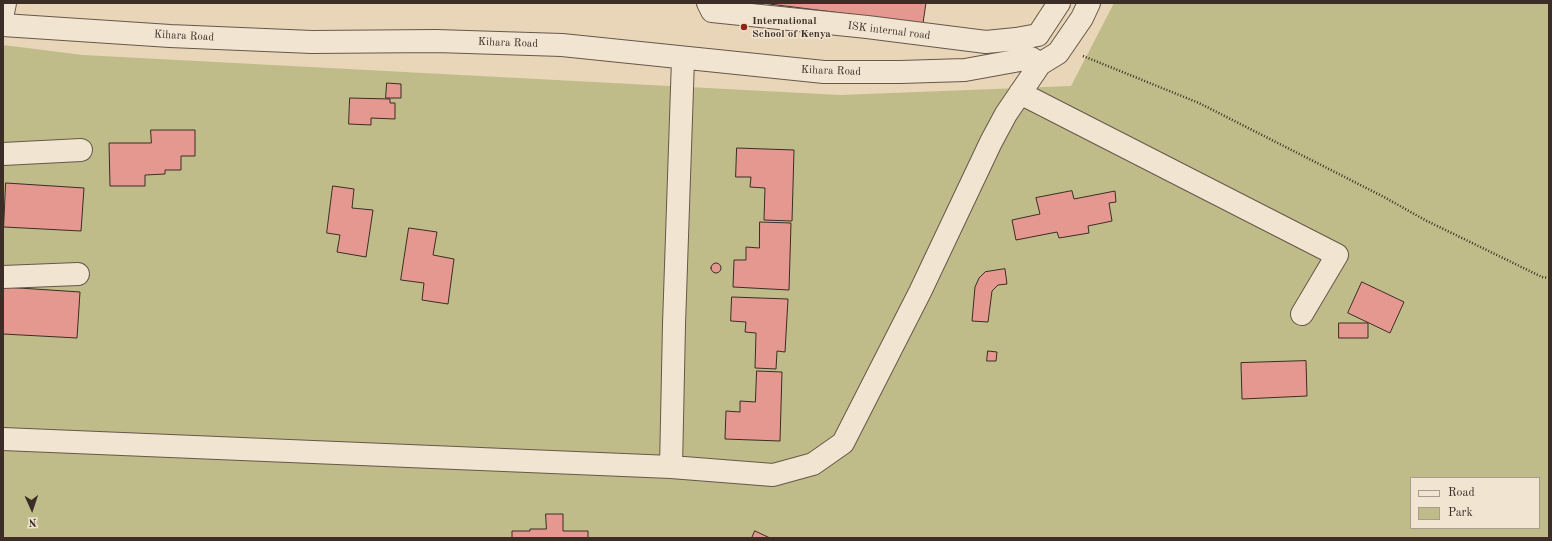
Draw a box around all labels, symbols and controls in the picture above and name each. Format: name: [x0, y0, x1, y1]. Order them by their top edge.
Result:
place label: International School of Kenya: [752, 14, 831, 40]
street label: ISK internal road: [847, 19, 931, 43]
marker: International School of Kenya: [739, 22, 749, 32]
street label: Kihara Road: [154, 28, 214, 44]
street label: Kihara Road: [478, 35, 538, 51]
street label: Kihara Road: [801, 63, 861, 79]
legend: [1410, 477, 1540, 529]
text: Road: [1448, 487, 1475, 499]
north arrow: [12, 489, 52, 529]
text: Park: [1448, 507, 1473, 519]
text: N: [28, 516, 37, 527]

